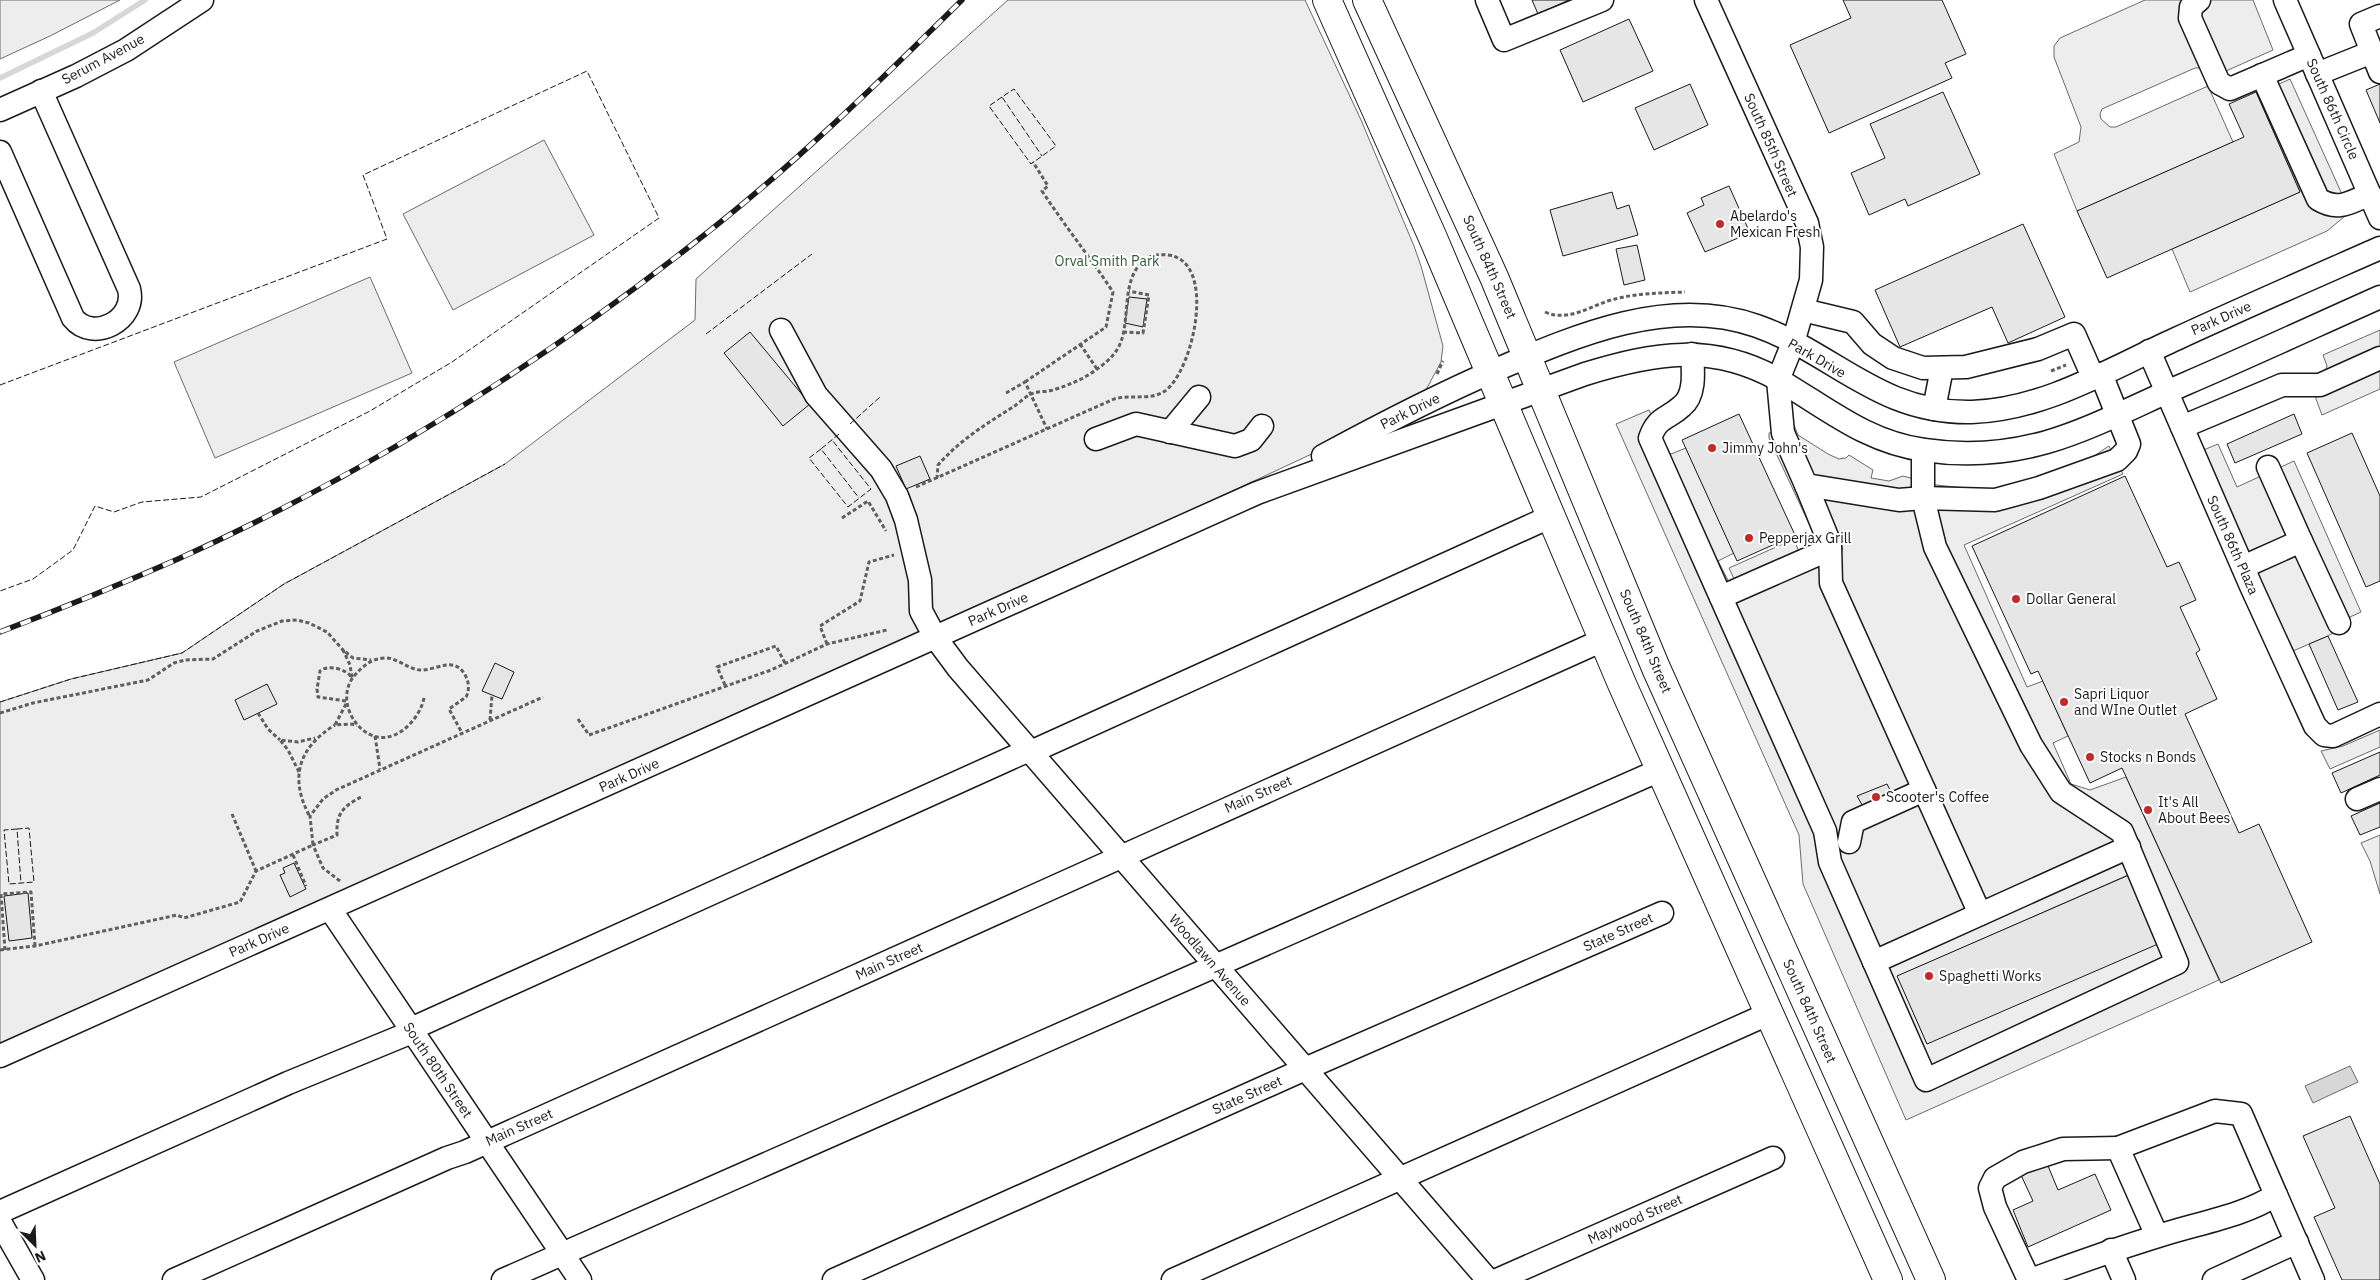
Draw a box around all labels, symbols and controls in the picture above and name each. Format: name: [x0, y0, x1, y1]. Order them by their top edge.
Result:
street label: Serum Avenue: [59, 30, 148, 88]
street label: South 86th Circle: [2303, 56, 2363, 163]
street label: South 85th Street: [1740, 90, 1802, 200]
place label: Abelardo's Mexican Fresh: [1730, 207, 1820, 241]
street label: South 84th Street: [1459, 212, 1521, 322]
marker: Abelardo's Mexican Fresh: [1714, 218, 1726, 230]
park label: Orval Smith Park: [1055, 252, 1160, 270]
street label: Park Drive: [2188, 297, 2254, 339]
street label: Park Drive: [1785, 334, 1850, 382]
street label: Park Drive: [1377, 389, 1443, 433]
place label: Jimmy John's: [1722, 439, 1808, 457]
marker: Jimmy John's: [1706, 442, 1718, 454]
street label: South 86th Plaza: [2203, 493, 2263, 598]
place label: Pepperjax Grill: [1759, 529, 1851, 547]
marker: Pepperjax Grill: [1743, 532, 1755, 544]
street label: South 84th Street: [1616, 586, 1676, 696]
street label: Park Drive: [965, 588, 1031, 630]
place label: Dollar General: [2026, 590, 2116, 608]
marker: Dollar General: [2010, 593, 2022, 605]
place label: Sapri Liquor and WIne Outlet: [2074, 685, 2177, 719]
marker: Sapri Liquor and WIne Outlet: [2058, 696, 2070, 708]
place label: Stocks n Bonds: [2100, 748, 2197, 766]
marker: Stocks n Bonds: [2084, 751, 2096, 763]
street label: Park Drive: [596, 754, 662, 796]
street label: Main Street: [1221, 771, 1295, 817]
place label: Scooter's Coffee: [1886, 788, 1990, 806]
marker: Scooter's Coffee: [1870, 791, 1882, 803]
place label: It's All About Bees: [2158, 793, 2231, 827]
marker: It's All About Bees: [2142, 804, 2154, 816]
street label: State Street: [1580, 909, 1656, 955]
street label: Woodlawn Avenue: [1165, 910, 1255, 1010]
street label: Park Drive: [226, 919, 292, 961]
street label: Main Street: [852, 938, 926, 984]
street label: South 84th Street: [1779, 956, 1841, 1066]
place label: Spaghetti Works: [1939, 967, 2042, 985]
marker: Spaghetti Works: [1923, 970, 1935, 982]
street label: South 80th Street: [399, 1019, 477, 1121]
street label: State Street: [1209, 1072, 1285, 1118]
street label: Main Street: [482, 1104, 556, 1150]
street label: Maywood Street: [1585, 1190, 1685, 1248]
north arrow: [10, 1220, 60, 1270]
text: N: [32, 1247, 49, 1267]

